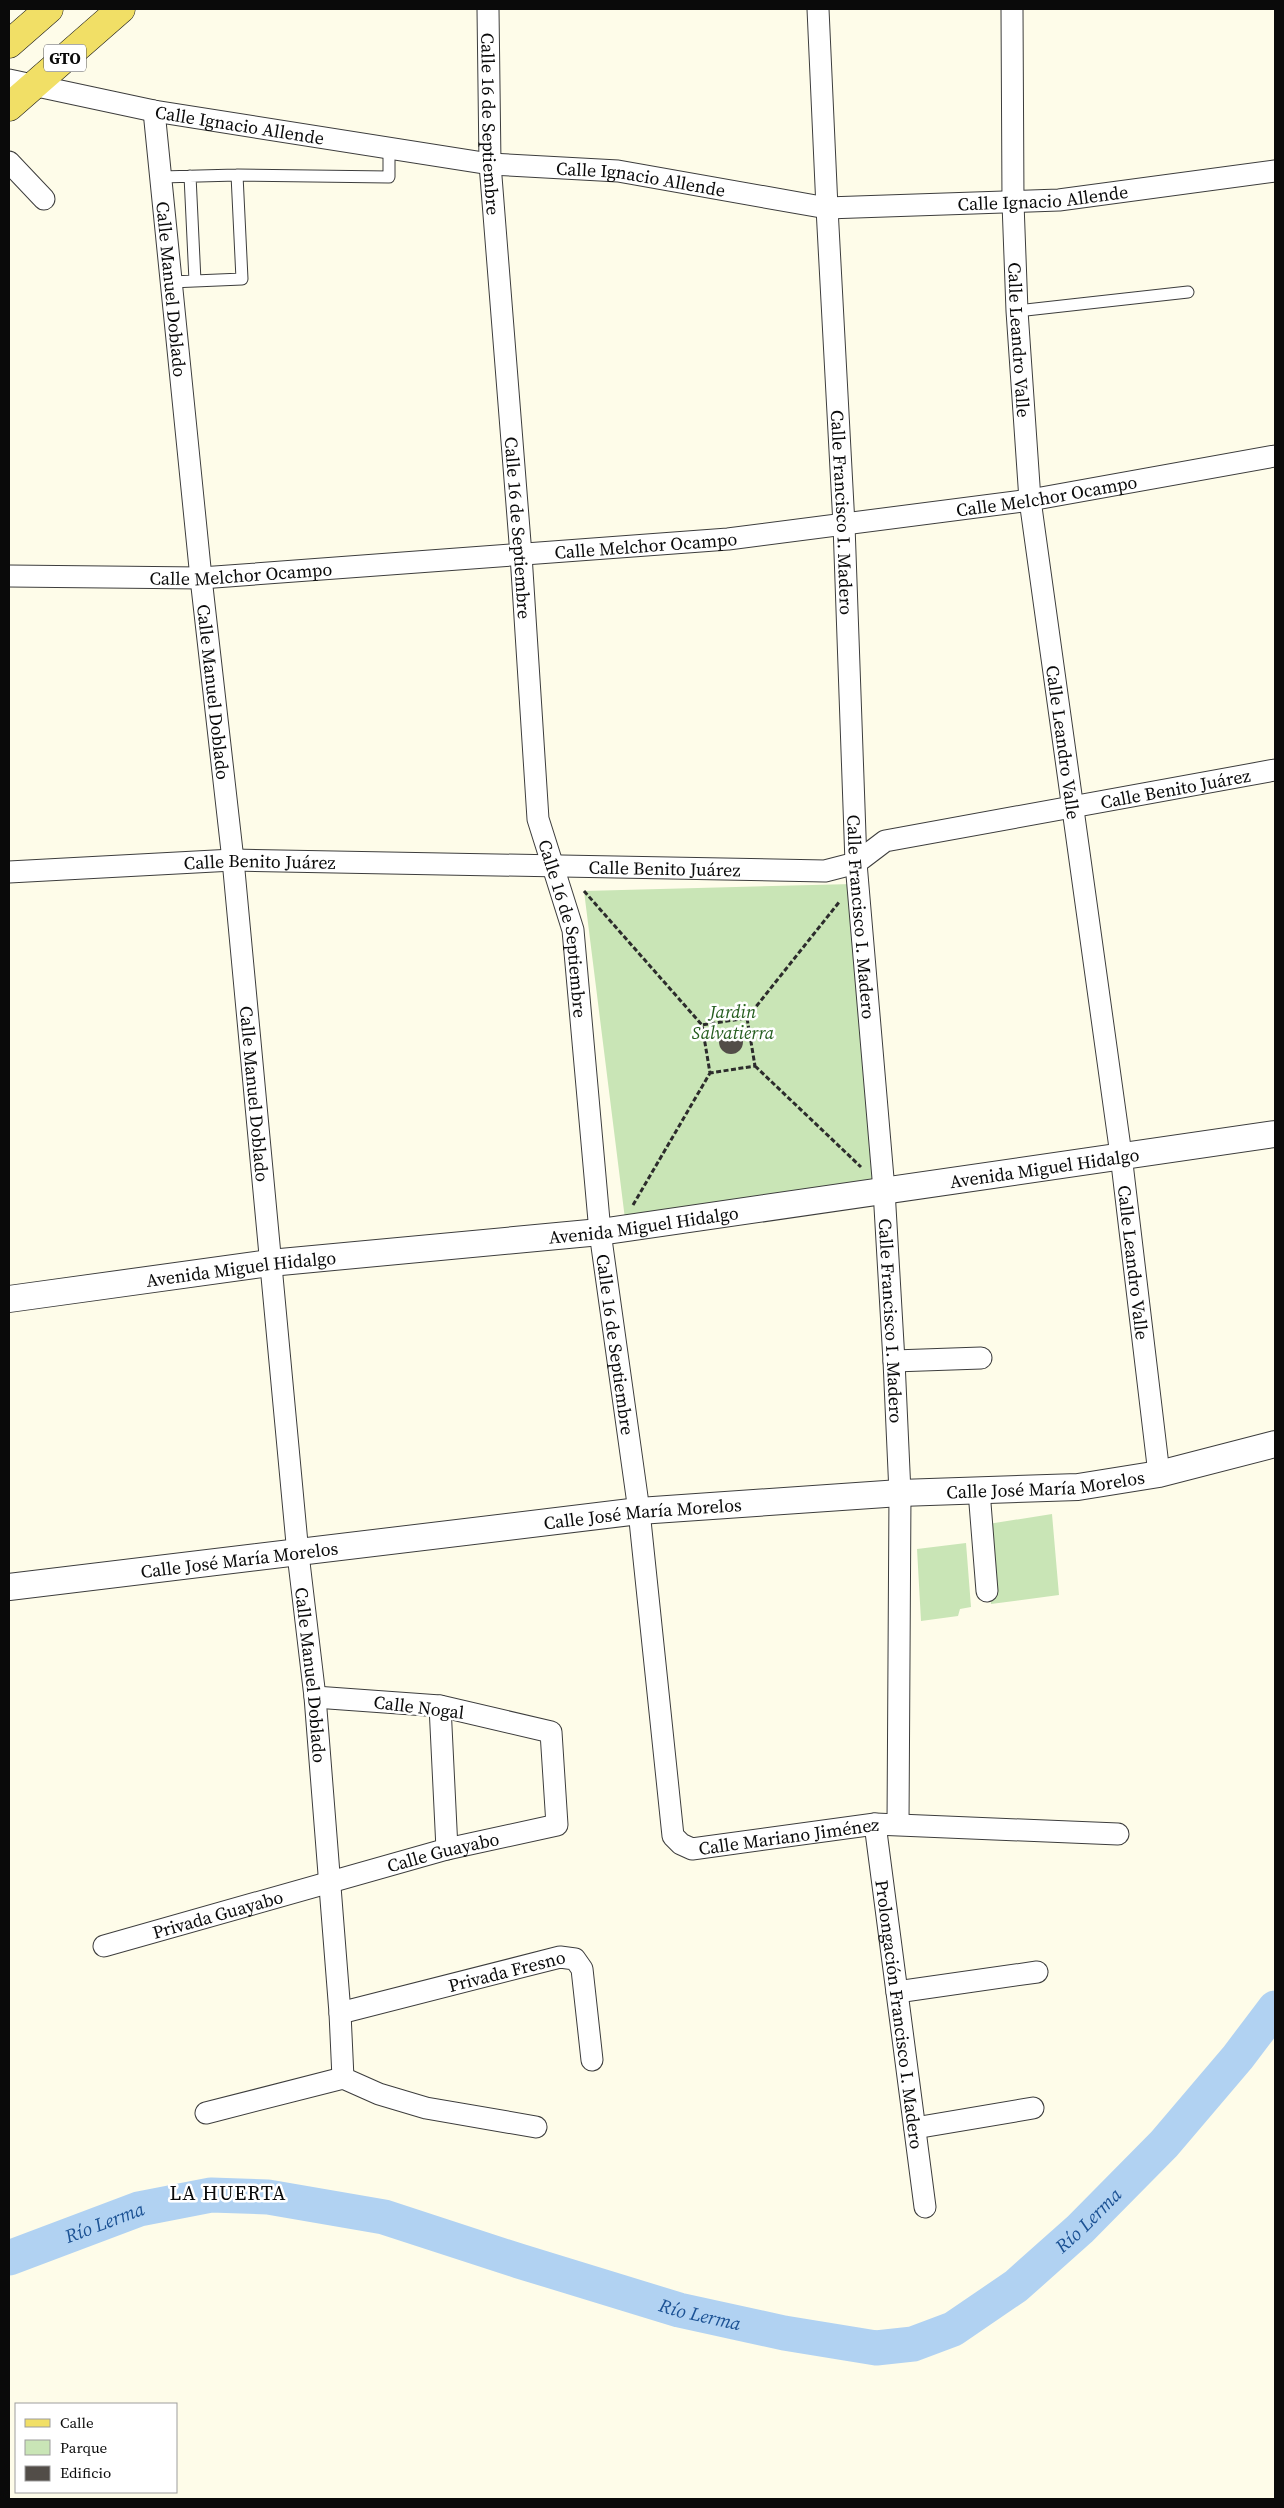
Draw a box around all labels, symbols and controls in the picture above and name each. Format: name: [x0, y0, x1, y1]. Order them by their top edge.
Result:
street label: Calle 16 de Septiembre: [476, 32, 507, 216]
road number: GTO: [44, 44, 86, 72]
street label: Calle Ignacio Allende: [153, 99, 326, 150]
street label: Calle Ignacio Allende: [555, 155, 727, 202]
street label: Calle Ignacio Allende: [957, 178, 1129, 216]
street label: Calle Manuel Doblado: [151, 200, 193, 378]
street label: Calle Leandro Valle: [1003, 262, 1037, 418]
street label: Calle Francisco I. Madero: [825, 409, 860, 615]
street label: Calle 16 de Septiembre: [499, 436, 538, 620]
street label: Calle Melchor Ocampo: [955, 468, 1139, 522]
street label: Calle Melchor Ocampo: [554, 525, 739, 564]
street label: Calle Melchor Ocampo: [149, 556, 333, 591]
street label: Calle Manuel Doblado: [192, 603, 236, 781]
street label: Calle Leandro Valle: [1041, 663, 1087, 821]
street label: Calle Benito Juárez: [1098, 762, 1252, 814]
street label: Calle Francisco I. Madero: [842, 814, 882, 1020]
street label: Calle 16 de Septiembre: [533, 836, 593, 1019]
street label: Calle Benito Juárez: [183, 847, 336, 875]
street label: Calle Benito Juárez: [588, 854, 741, 882]
park label: Jardin Salvatierra: [692, 999, 775, 1045]
street label: Calle Manuel Doblado: [234, 1005, 276, 1183]
street label: Avenida Miguel Hidalgo: [948, 1141, 1141, 1194]
street label: Calle Leandro Valle: [1112, 1184, 1155, 1341]
street label: Avenida Miguel Hidalgo: [547, 1200, 740, 1249]
street label: Calle Francisco I. Madero: [873, 1218, 909, 1424]
street label: Avenida Miguel Hidalgo: [144, 1244, 337, 1292]
street label: Calle 16 de Septiembre: [591, 1252, 641, 1437]
street label: Calle José María Morelos: [946, 1464, 1146, 1504]
street label: Calle José María Morelos: [542, 1491, 743, 1535]
street label: Calle José María Morelos: [139, 1535, 340, 1584]
street label: Calle Manuel Doblado: [290, 1586, 333, 1764]
street label: Calle Nogal: [372, 1689, 466, 1725]
street label: Calle Mariano Jiménez: [697, 1811, 880, 1861]
street label: Calle Guayabo: [384, 1825, 502, 1878]
street label: Prolongación Francisco I. Madero: [870, 1878, 930, 2151]
street label: Privada Guayabo: [149, 1884, 286, 1944]
street label: Privada Fresno: [446, 1944, 568, 1997]
district label: LA HUERTA: [169, 2179, 287, 2207]
water label: Río Lerma: [1049, 2182, 1127, 2259]
water label: Río Lerma: [60, 2195, 148, 2249]
water label: Río Lerma: [655, 2291, 744, 2336]
legend: [15, 2403, 178, 2493]
text: Calle: [60, 2412, 94, 2433]
text: Parque: [60, 2437, 108, 2458]
text: Edificio: [60, 2462, 111, 2483]

